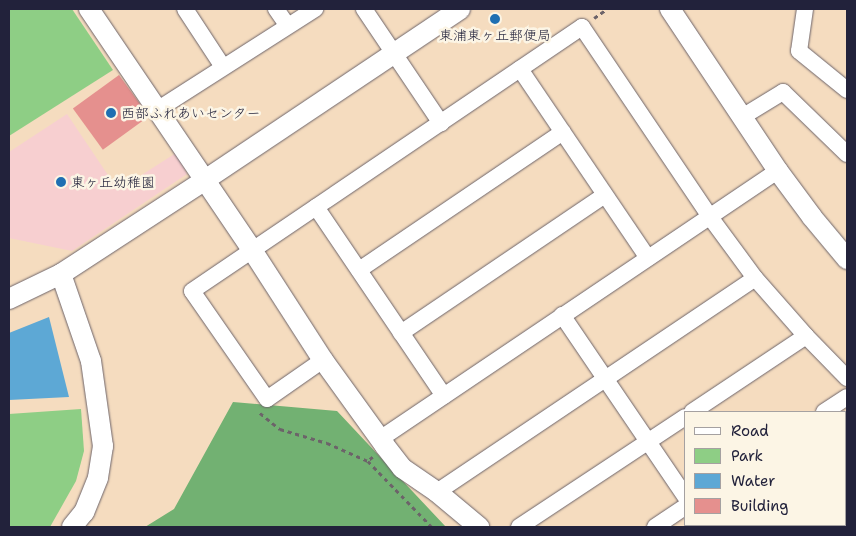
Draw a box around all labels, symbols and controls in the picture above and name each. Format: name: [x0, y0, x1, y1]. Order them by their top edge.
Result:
marker: 東浦東ヶ丘郵便局: [489, 13, 501, 25]
place label: 東浦東ヶ丘郵便局: [439, 27, 551, 43]
place label: 西部ふれあいセンター: [121, 105, 261, 121]
marker: 西部ふれあいセンター: [105, 107, 117, 119]
place label: 東ヶ丘幼稚園: [71, 174, 155, 190]
marker: 東ヶ丘幼稚園: [55, 176, 67, 188]
legend: [684, 411, 846, 526]
text: Road: [731, 421, 769, 441]
text: Park: [731, 446, 763, 466]
text: Water: [731, 471, 775, 491]
text: Building: [731, 496, 788, 516]

